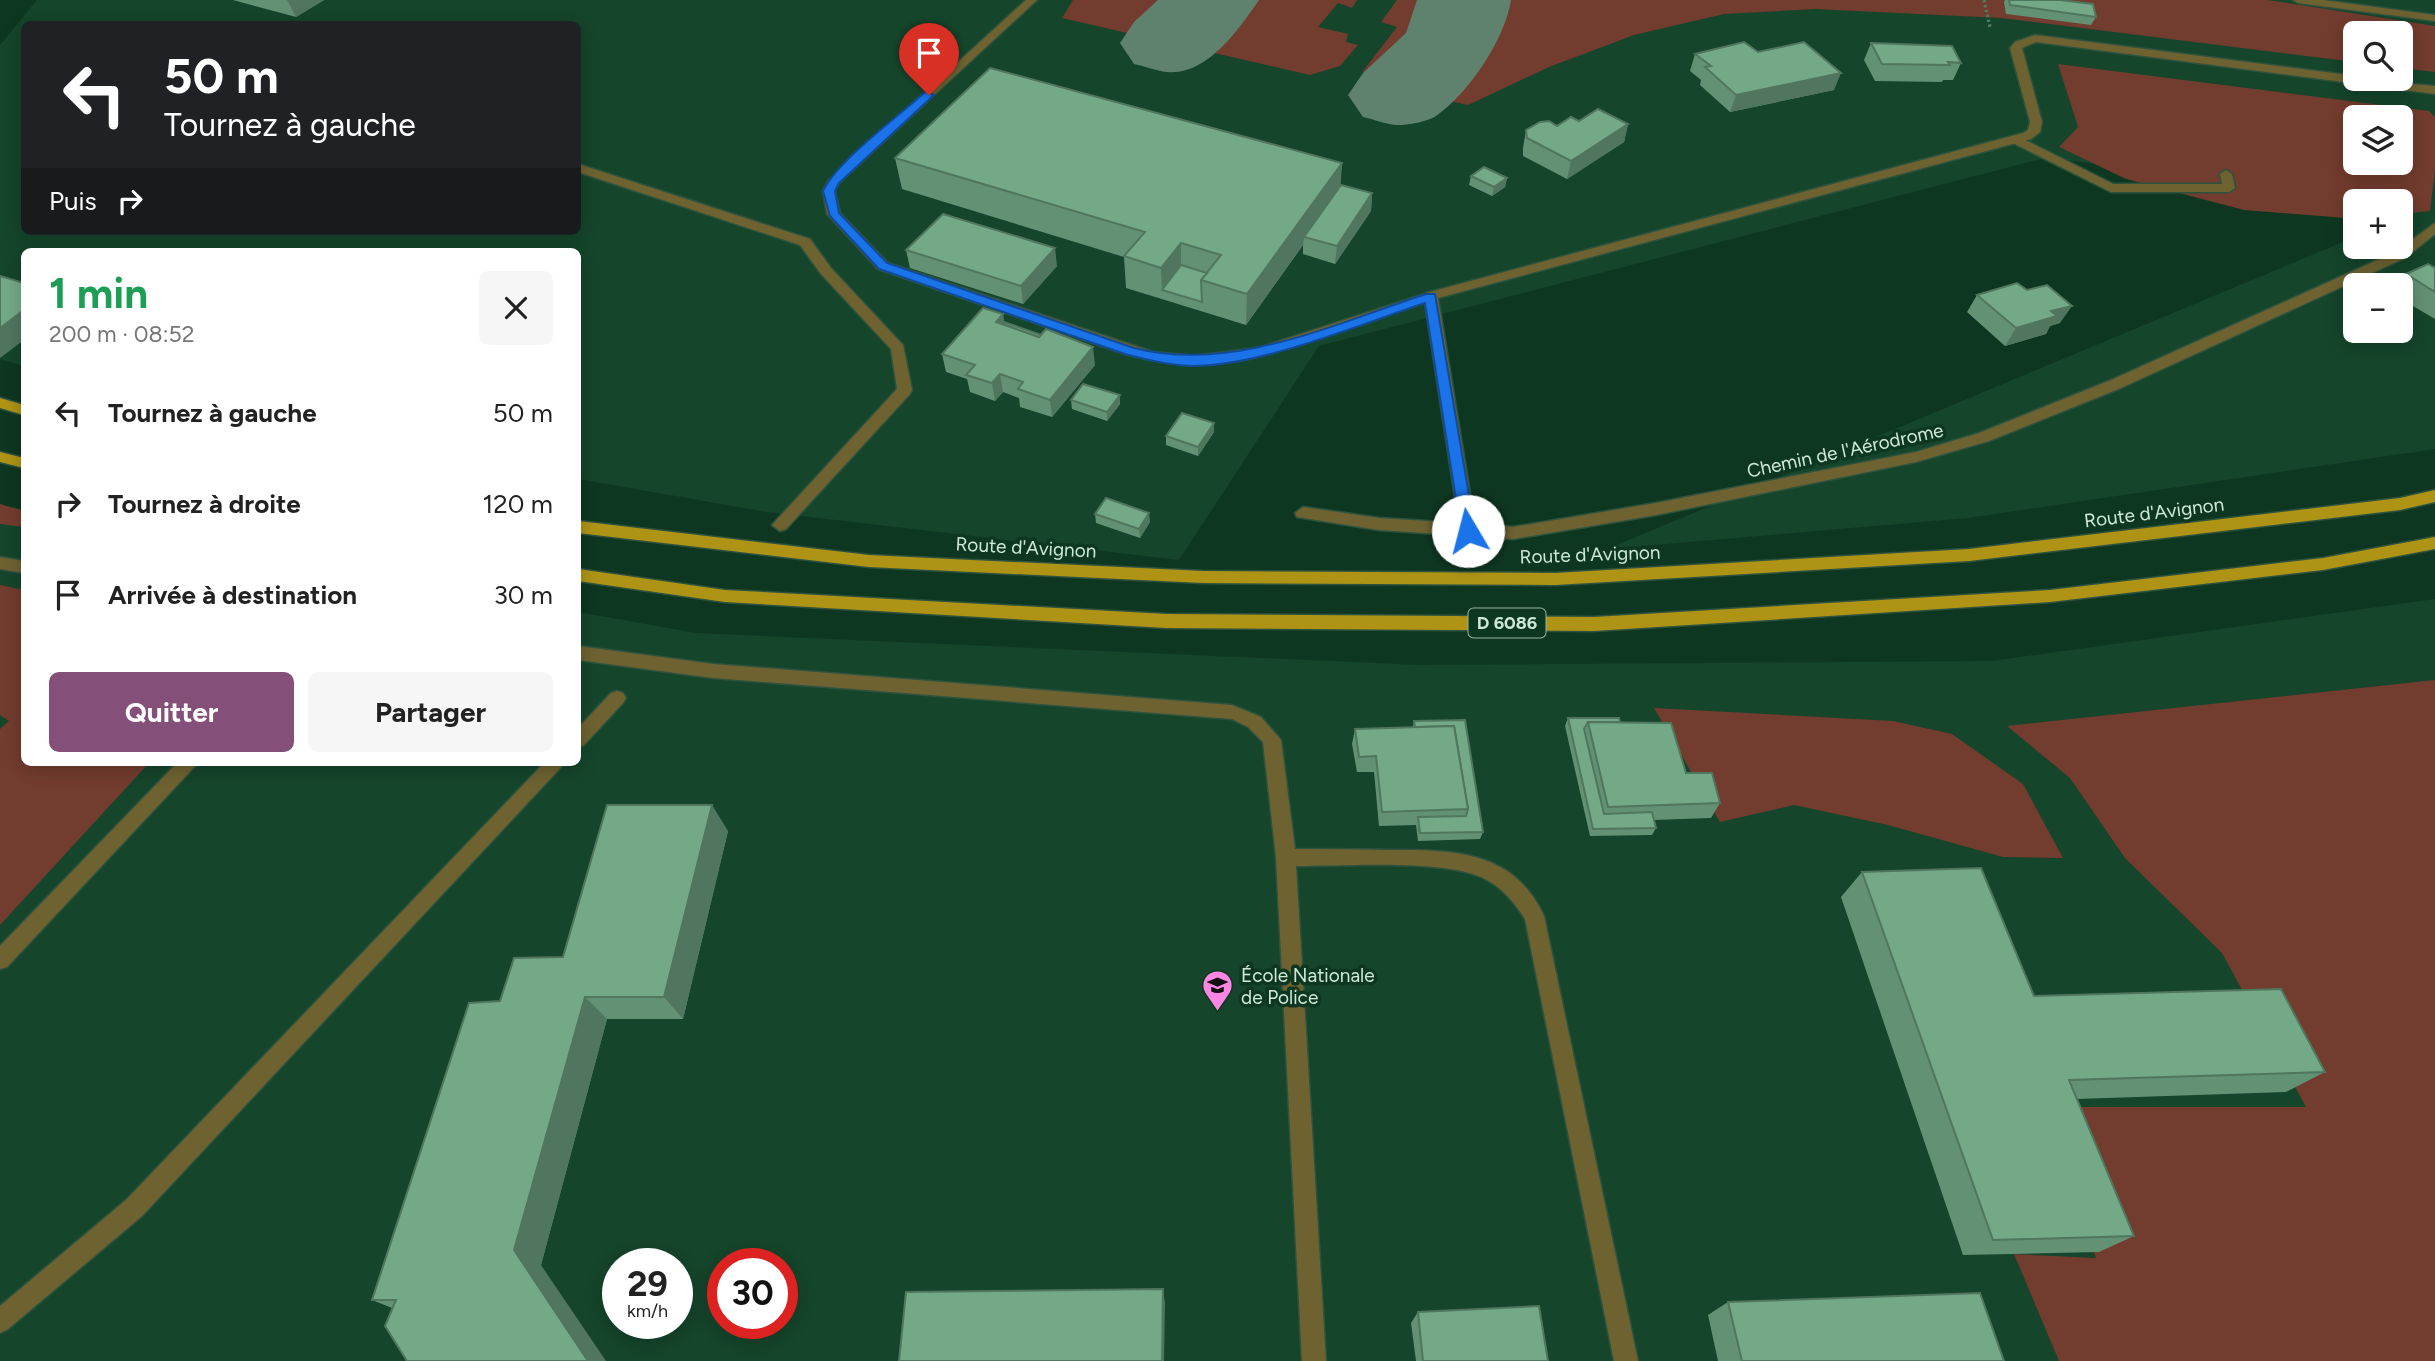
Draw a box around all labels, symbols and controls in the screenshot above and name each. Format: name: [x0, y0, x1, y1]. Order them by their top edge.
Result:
map controls: [2343, 21, 2413, 343]
button: search: [2343, 21, 2413, 91]
pin: [899, 23, 959, 95]
icon: arrive: [910, 34, 948, 72]
text: 50 m: [164, 46, 279, 105]
icon: left: [49, 49, 140, 140]
button: layers: [2343, 105, 2413, 175]
text: Tournez à gauche: [164, 106, 416, 144]
icon: right: [111, 182, 149, 220]
text: Puis: [49, 185, 97, 217]
button: +: [2343, 189, 2413, 259]
text: 1 min: [49, 268, 148, 319]
button: close: [479, 271, 553, 345]
button: −: [2343, 273, 2413, 343]
text: 200 m · 08:52: [49, 320, 195, 348]
icon: left: [49, 394, 87, 432]
text: Tournez à gauche: [108, 397, 317, 429]
text: 50 m: [493, 397, 553, 429]
street label: Chemin de l'Aérodrome: [1745, 418, 1946, 483]
icon: right: [49, 485, 87, 523]
text: Tournez à droite: [108, 488, 301, 520]
text: 120 m: [483, 488, 553, 520]
street label: Route d'Avignon: [2083, 492, 2225, 533]
position arrow: [1431, 494, 1505, 568]
street label: Route d'Avignon: [955, 532, 1097, 563]
street label: Route d'Avignon: [1519, 541, 1661, 568]
icon: arrive: [49, 576, 87, 614]
text: Arrivée à destination: [108, 579, 357, 611]
text: 30 m: [494, 579, 553, 611]
road number: D 6086: [1468, 608, 1546, 638]
button: Quitter: [49, 672, 294, 752]
button: Partager: [308, 672, 553, 752]
place label: École Nationale de Police: [1241, 964, 1375, 1009]
school or university icon: École Nationale de Police: [1201, 969, 1235, 1013]
speed limit sign: 30: [707, 1248, 798, 1339]
text: 29: [627, 1263, 668, 1305]
text: km/h: [627, 1300, 668, 1322]

